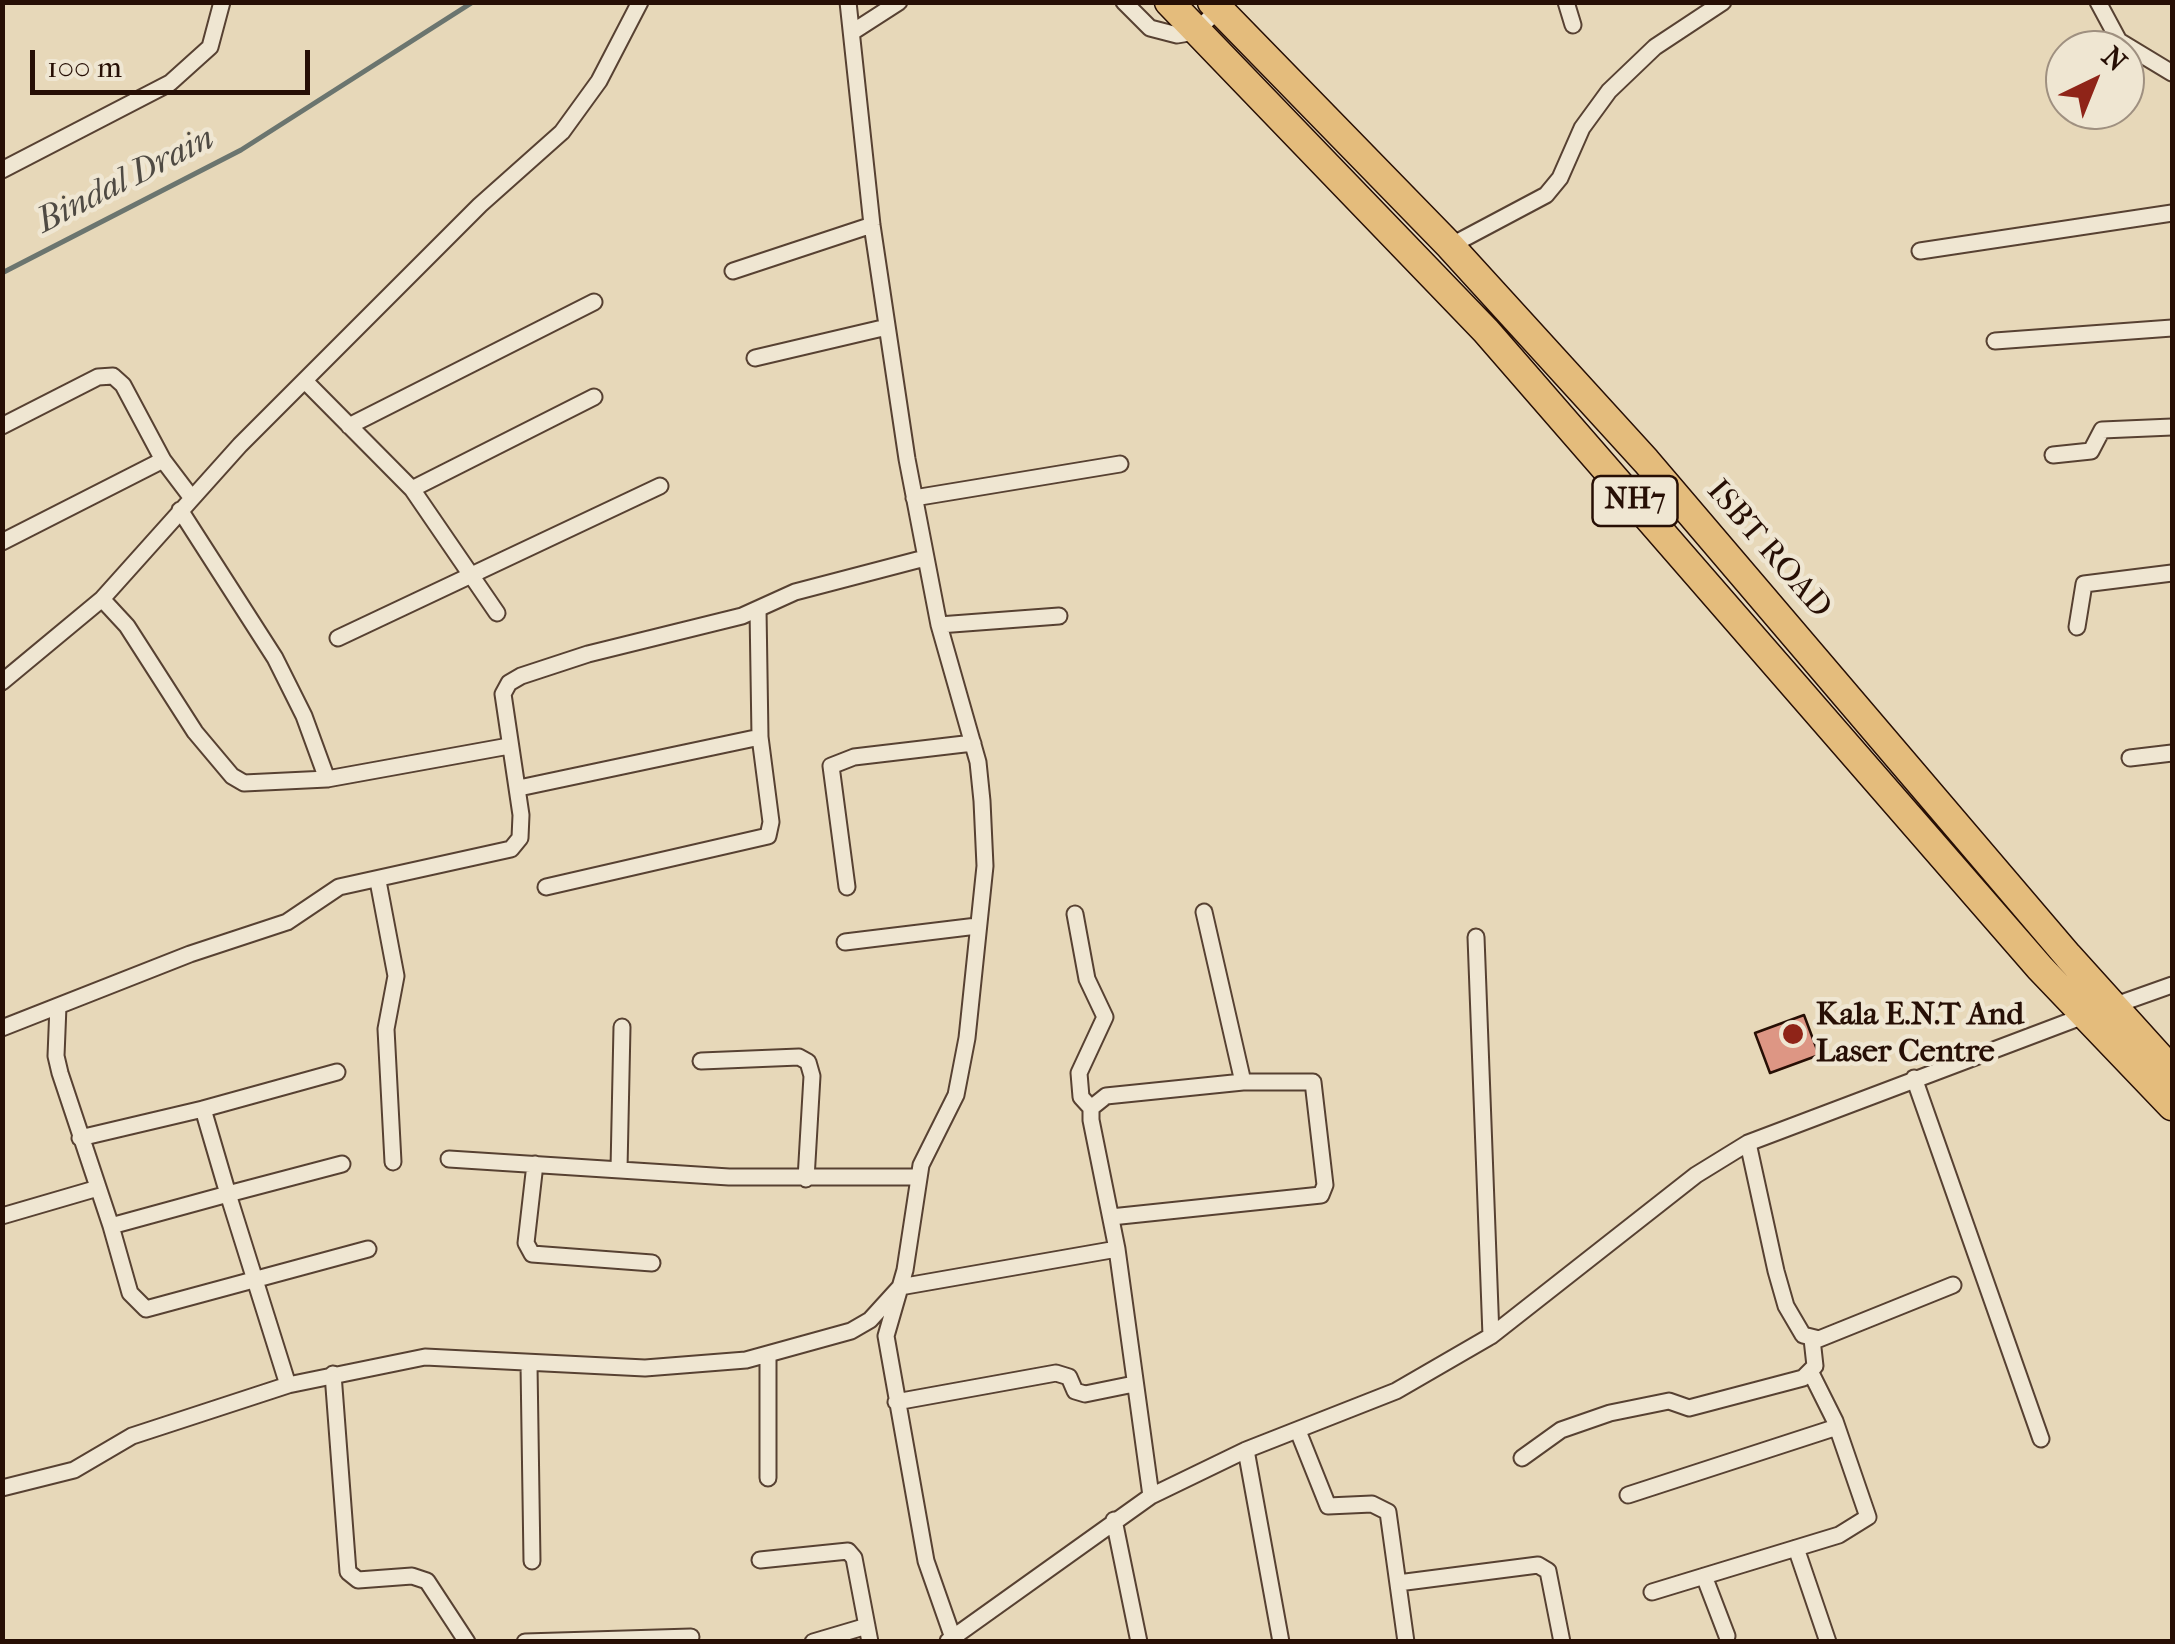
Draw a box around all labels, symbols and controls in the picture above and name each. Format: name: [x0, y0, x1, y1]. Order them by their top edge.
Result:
scale bar: [35, 30, 315, 92]
north arrow: [2045, 30, 2145, 130]
text: N: [2095, 40, 2133, 78]
text: 100 m: [47, 50, 122, 85]
water label: Bindal Drain: [30, 118, 222, 244]
street label: ISBT ROAD: [1698, 473, 1838, 627]
road number: NH7: [1592, 476, 1678, 526]
place label: Kala E.N.T And Laser Centre: [1816, 997, 2024, 1072]
marker: Kala E.N.T And Laser Centre: [1780, 1021, 1806, 1047]

